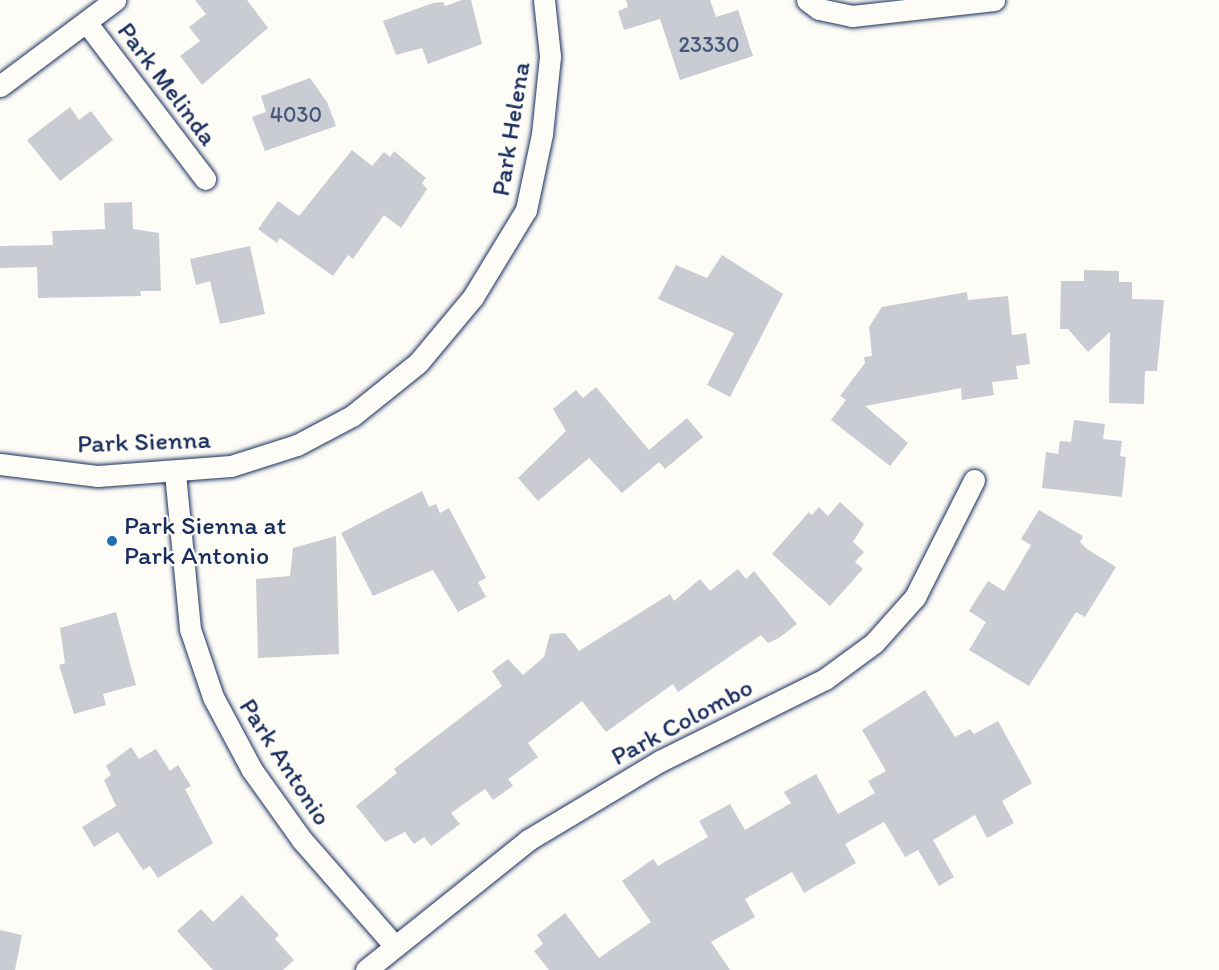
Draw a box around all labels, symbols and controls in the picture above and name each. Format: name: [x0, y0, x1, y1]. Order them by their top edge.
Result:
street label: Park Melinda: [111, 17, 223, 151]
house number: 23330: [678, 32, 740, 58]
street label: Park Helena: [485, 60, 537, 198]
house number: 4030: [270, 102, 322, 128]
street label: Park Sienna: [77, 424, 211, 460]
place label: Park Sienna at Park Antonio: [124, 510, 286, 572]
marker: Park Sienna at Park Antonio: [105, 534, 119, 548]
street label: Park Colombo: [606, 672, 758, 772]
street label: Park Antonio: [232, 692, 338, 832]

